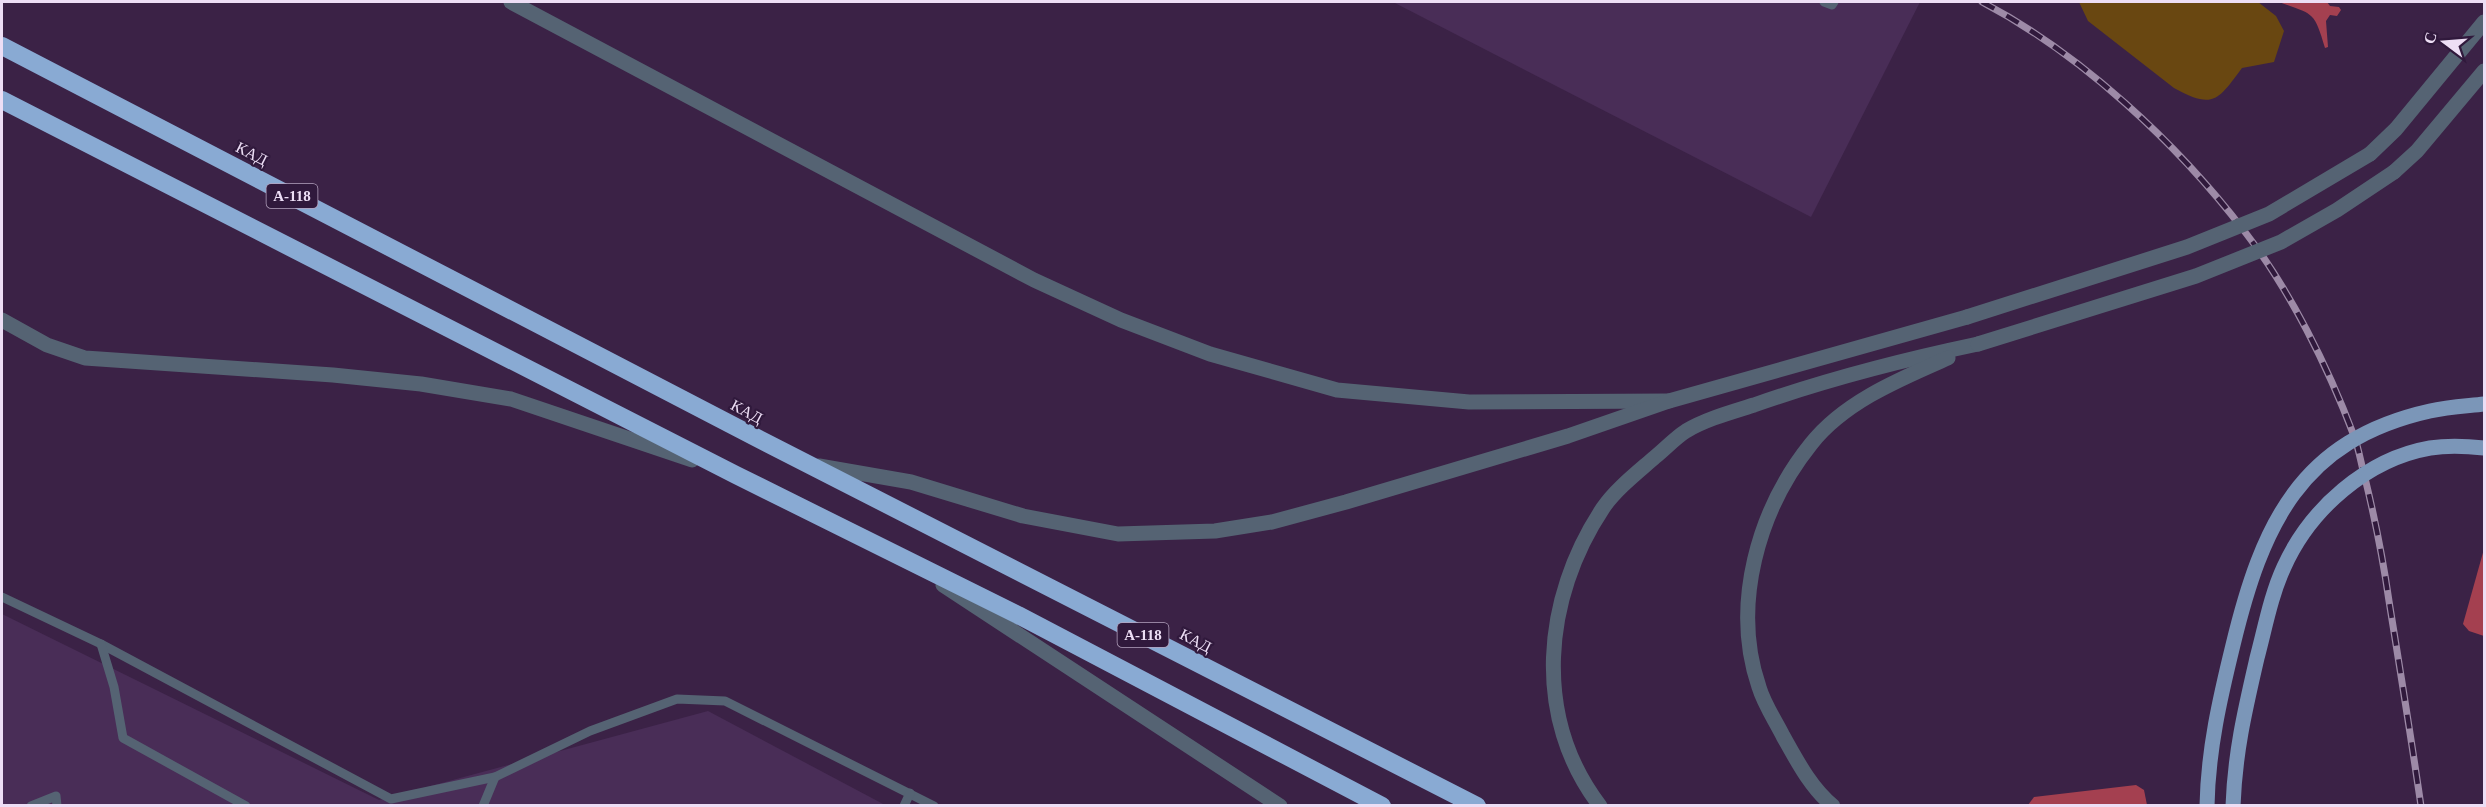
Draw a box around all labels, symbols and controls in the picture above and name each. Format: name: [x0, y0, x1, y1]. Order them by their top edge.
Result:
north arrow: [2414, 12, 2474, 72]
text: С: [2420, 30, 2440, 46]
street label: КАД: [233, 138, 270, 169]
road number: А-118: [266, 184, 318, 208]
street label: КАД: [728, 396, 765, 428]
road number: А-118: [1118, 623, 1168, 647]
street label: КАД: [1177, 625, 1214, 656]

